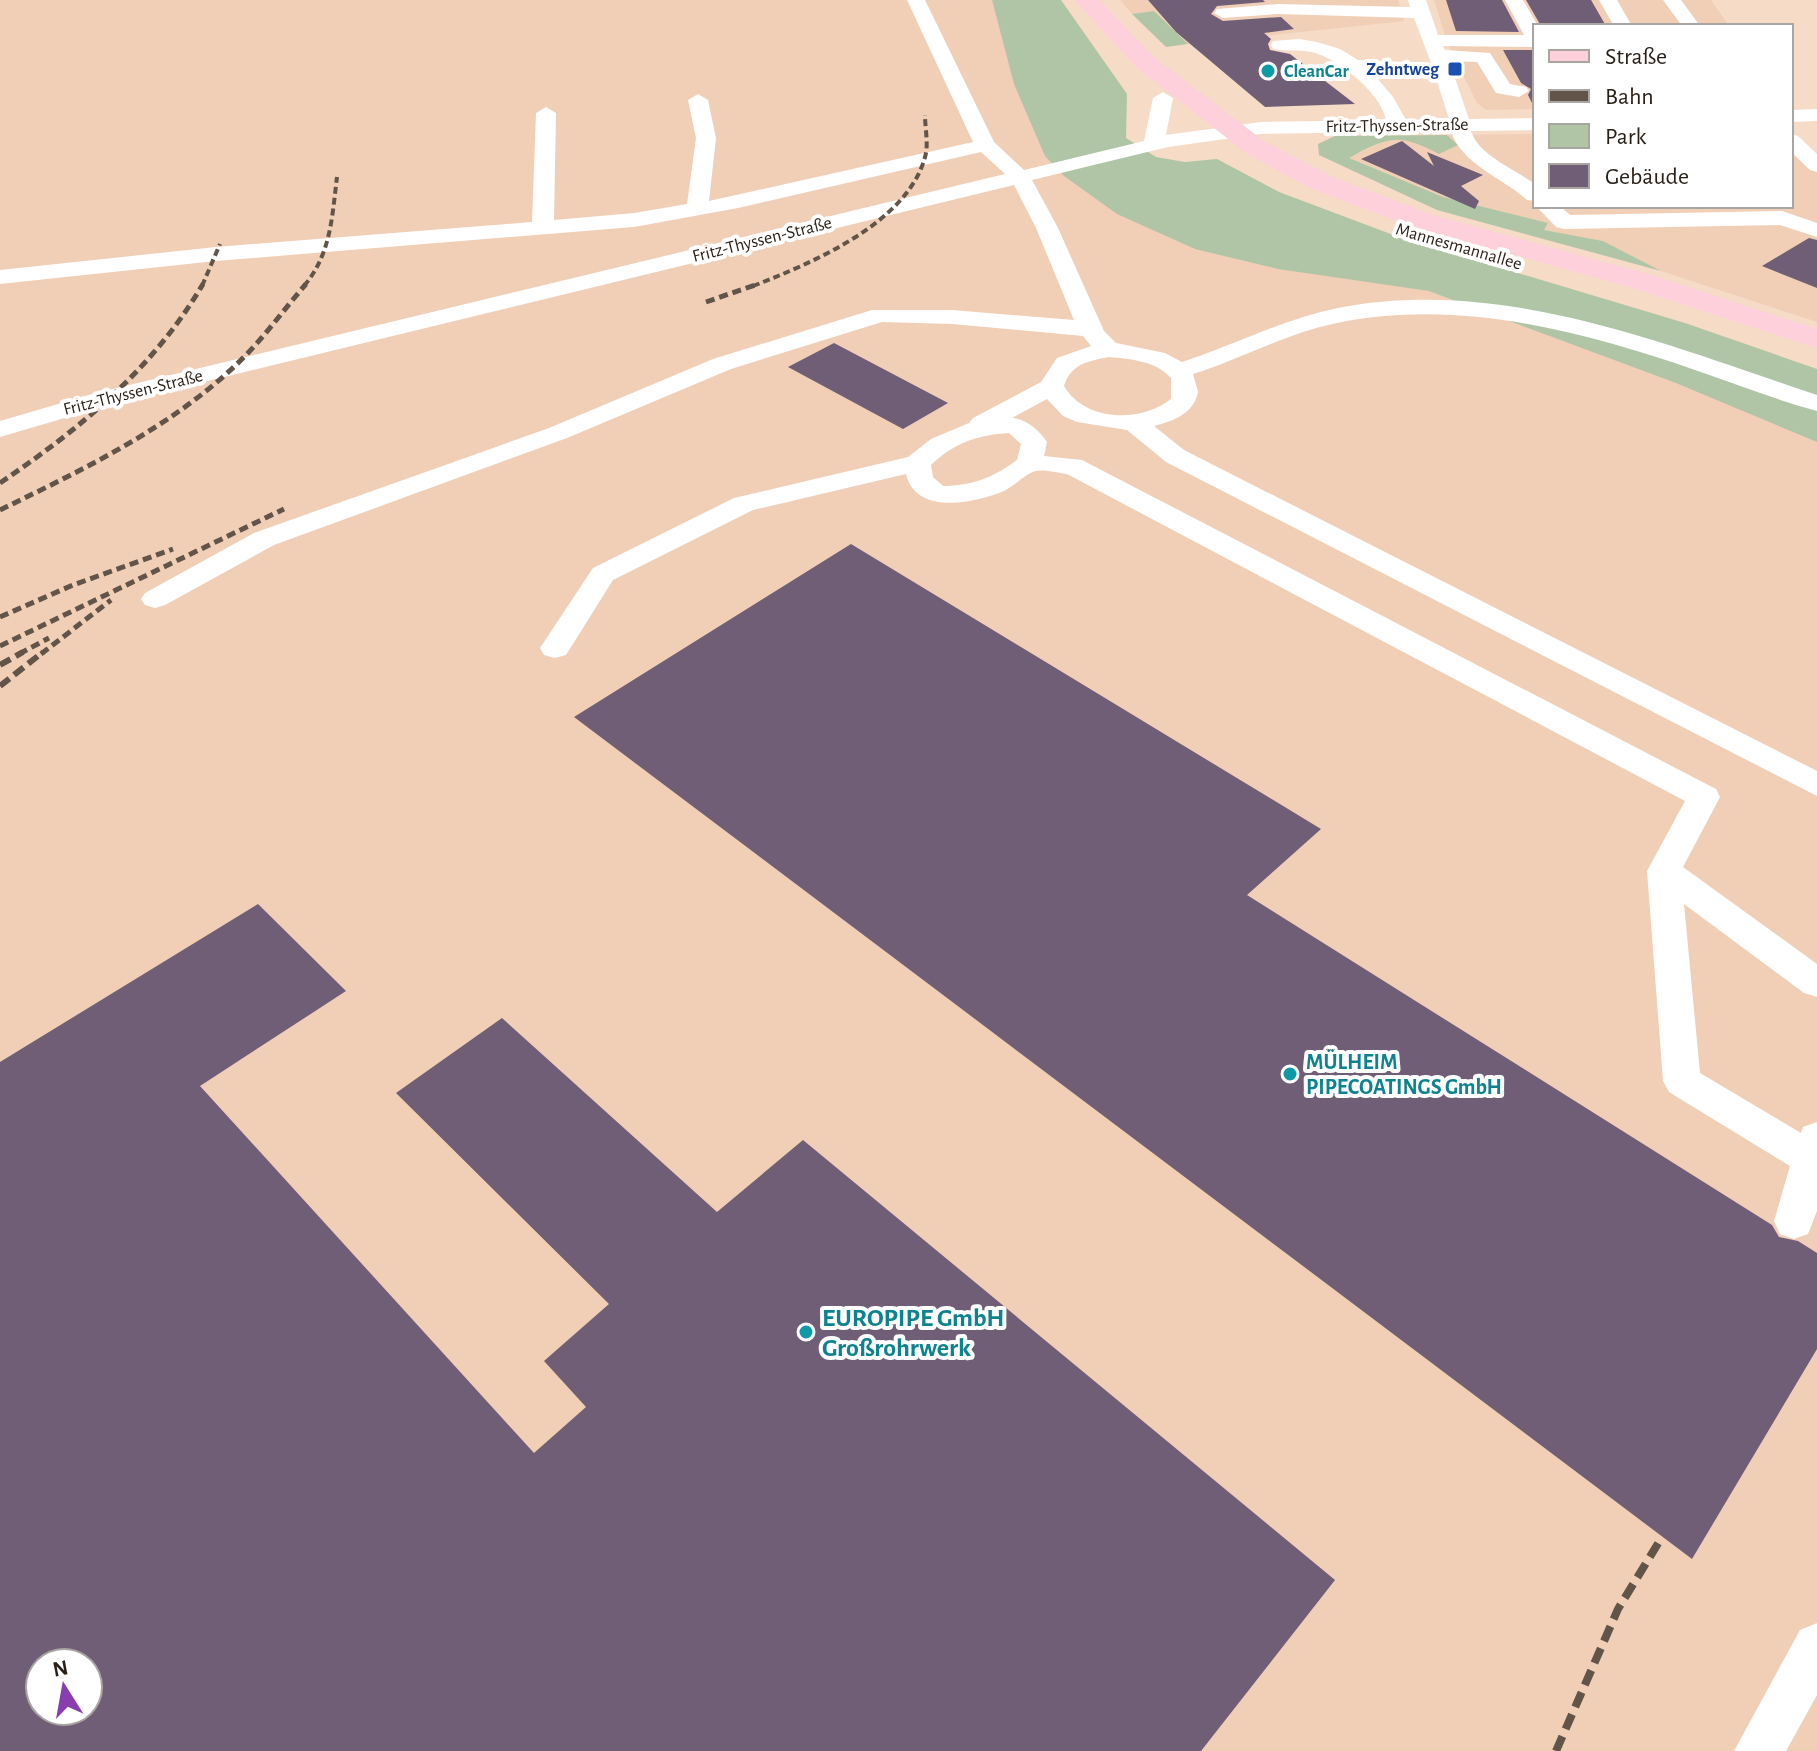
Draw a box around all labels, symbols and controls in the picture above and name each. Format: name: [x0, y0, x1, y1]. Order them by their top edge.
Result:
legend: [1533, 24, 1793, 208]
text: Straße: [1605, 45, 1667, 69]
marker: Zehntweg: [1446, 60, 1464, 78]
place label: Zehntweg: [1366, 61, 1440, 79]
marker: CleanCar: [1259, 62, 1277, 80]
place label: CleanCar: [1284, 63, 1350, 81]
text: Bahn: [1605, 85, 1654, 109]
street label: Fritz-Thyssen-Straße: [1325, 116, 1469, 136]
text: Park: [1605, 125, 1646, 149]
text: Gebäude: [1605, 165, 1689, 189]
street label: Fritz-Thyssen-Straße: [691, 214, 834, 266]
street label: Mannesmannallee: [1394, 220, 1524, 274]
street label: Fritz-Thyssen-Straße: [62, 367, 205, 419]
place label: MÜLHEIM PIPECOATINGS GmbH: [1306, 1049, 1502, 1098]
marker: MÜLHEIM PIPECOATINGS GmbH: [1281, 1065, 1299, 1083]
place label: EUROPIPE GmbH Großrohrwerk: [822, 1305, 1004, 1361]
marker: EUROPIPE GmbH Großrohrwerk: [797, 1323, 815, 1341]
north arrow: [24, 1647, 104, 1727]
text: N: [51, 1656, 70, 1681]

